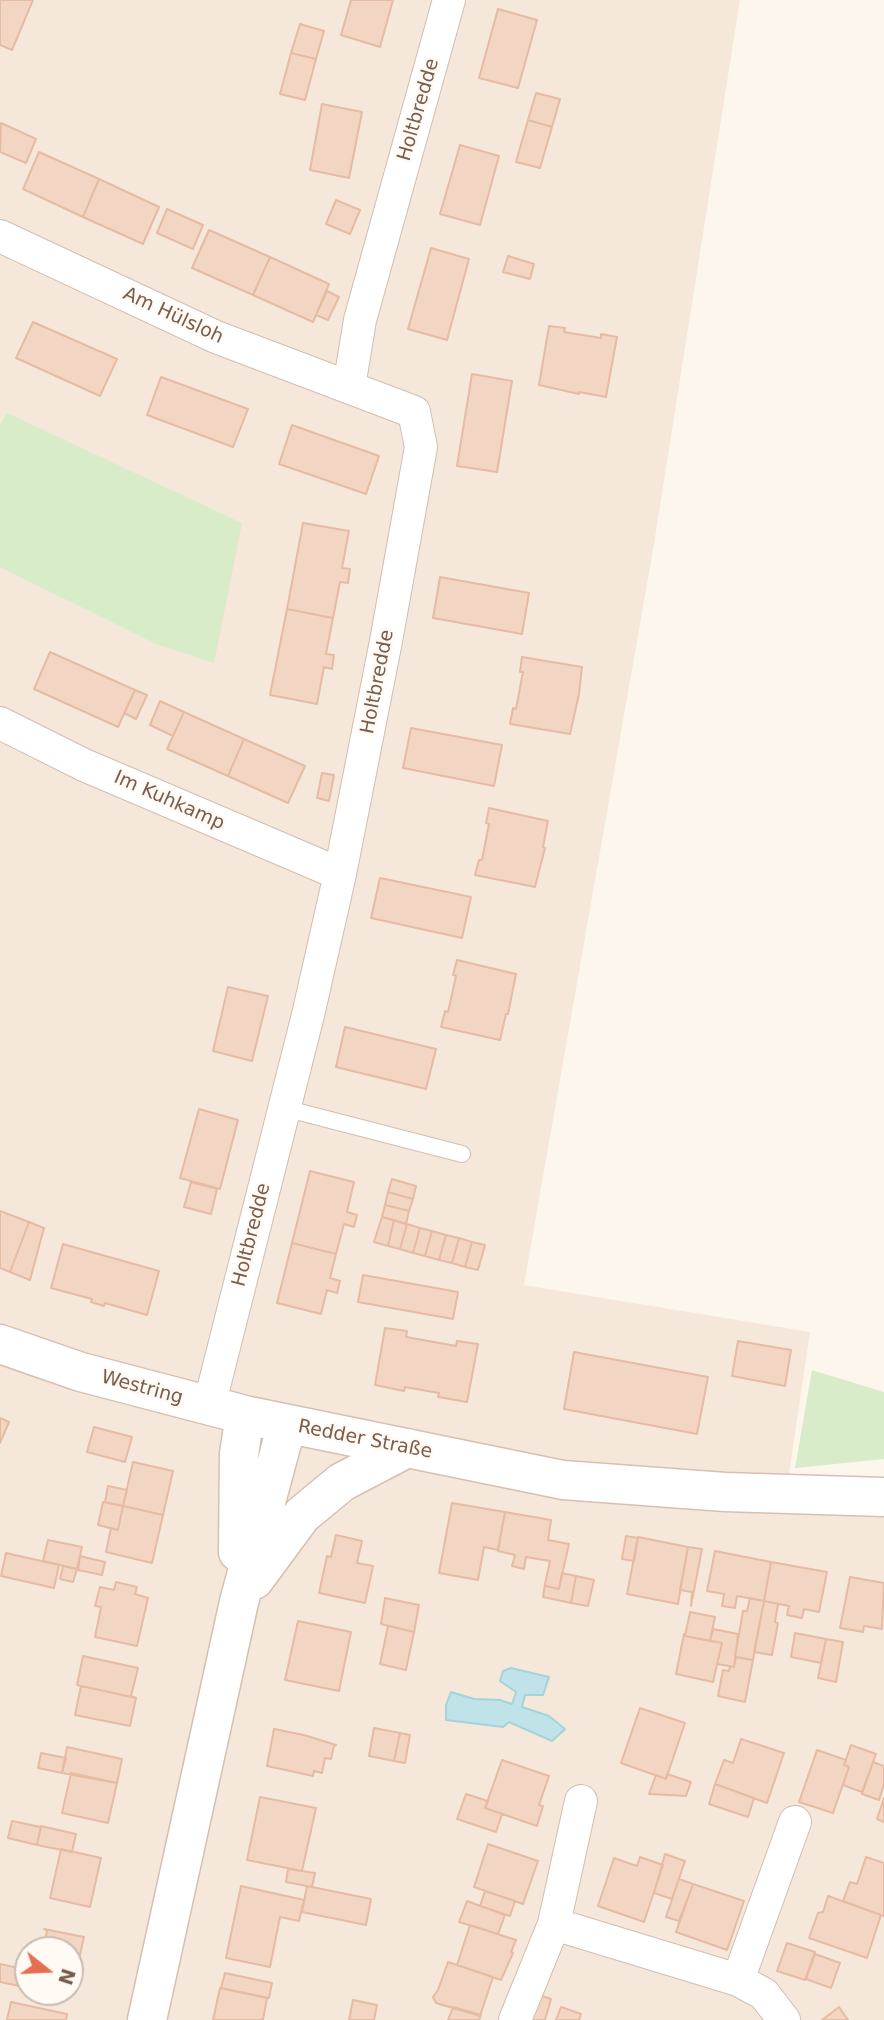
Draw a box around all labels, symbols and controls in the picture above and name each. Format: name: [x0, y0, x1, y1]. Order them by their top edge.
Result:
street label: Holtbredde: [393, 56, 445, 164]
street label: Am Hülsloh: [119, 283, 227, 349]
street label: Holtbredde: [357, 628, 399, 736]
street label: Im Kuhkamp: [110, 766, 228, 836]
street label: Holtbredde: [228, 1181, 276, 1289]
street label: Westring: [99, 1366, 185, 1410]
street label: Redder Straße: [296, 1416, 434, 1464]
north arrow: [14, 1936, 84, 2006]
text: N: [54, 1966, 80, 1988]

